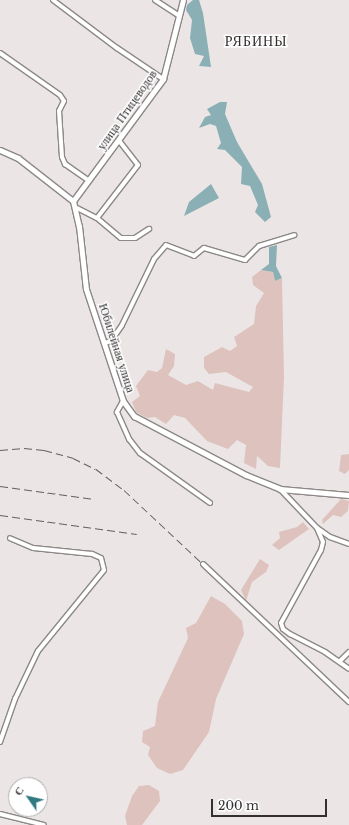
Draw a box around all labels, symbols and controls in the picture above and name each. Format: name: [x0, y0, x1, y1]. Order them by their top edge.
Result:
district label: РЯБИНЫ: [225, 33, 287, 49]
street label: улица Птицеводов: [94, 67, 160, 153]
street label: Юбилейная улица: [96, 302, 138, 394]
north arrow: [8, 777, 48, 817]
text: С: [11, 784, 27, 798]
scale bar: [213, 791, 329, 817]
text: 200 m: [218, 798, 259, 813]

